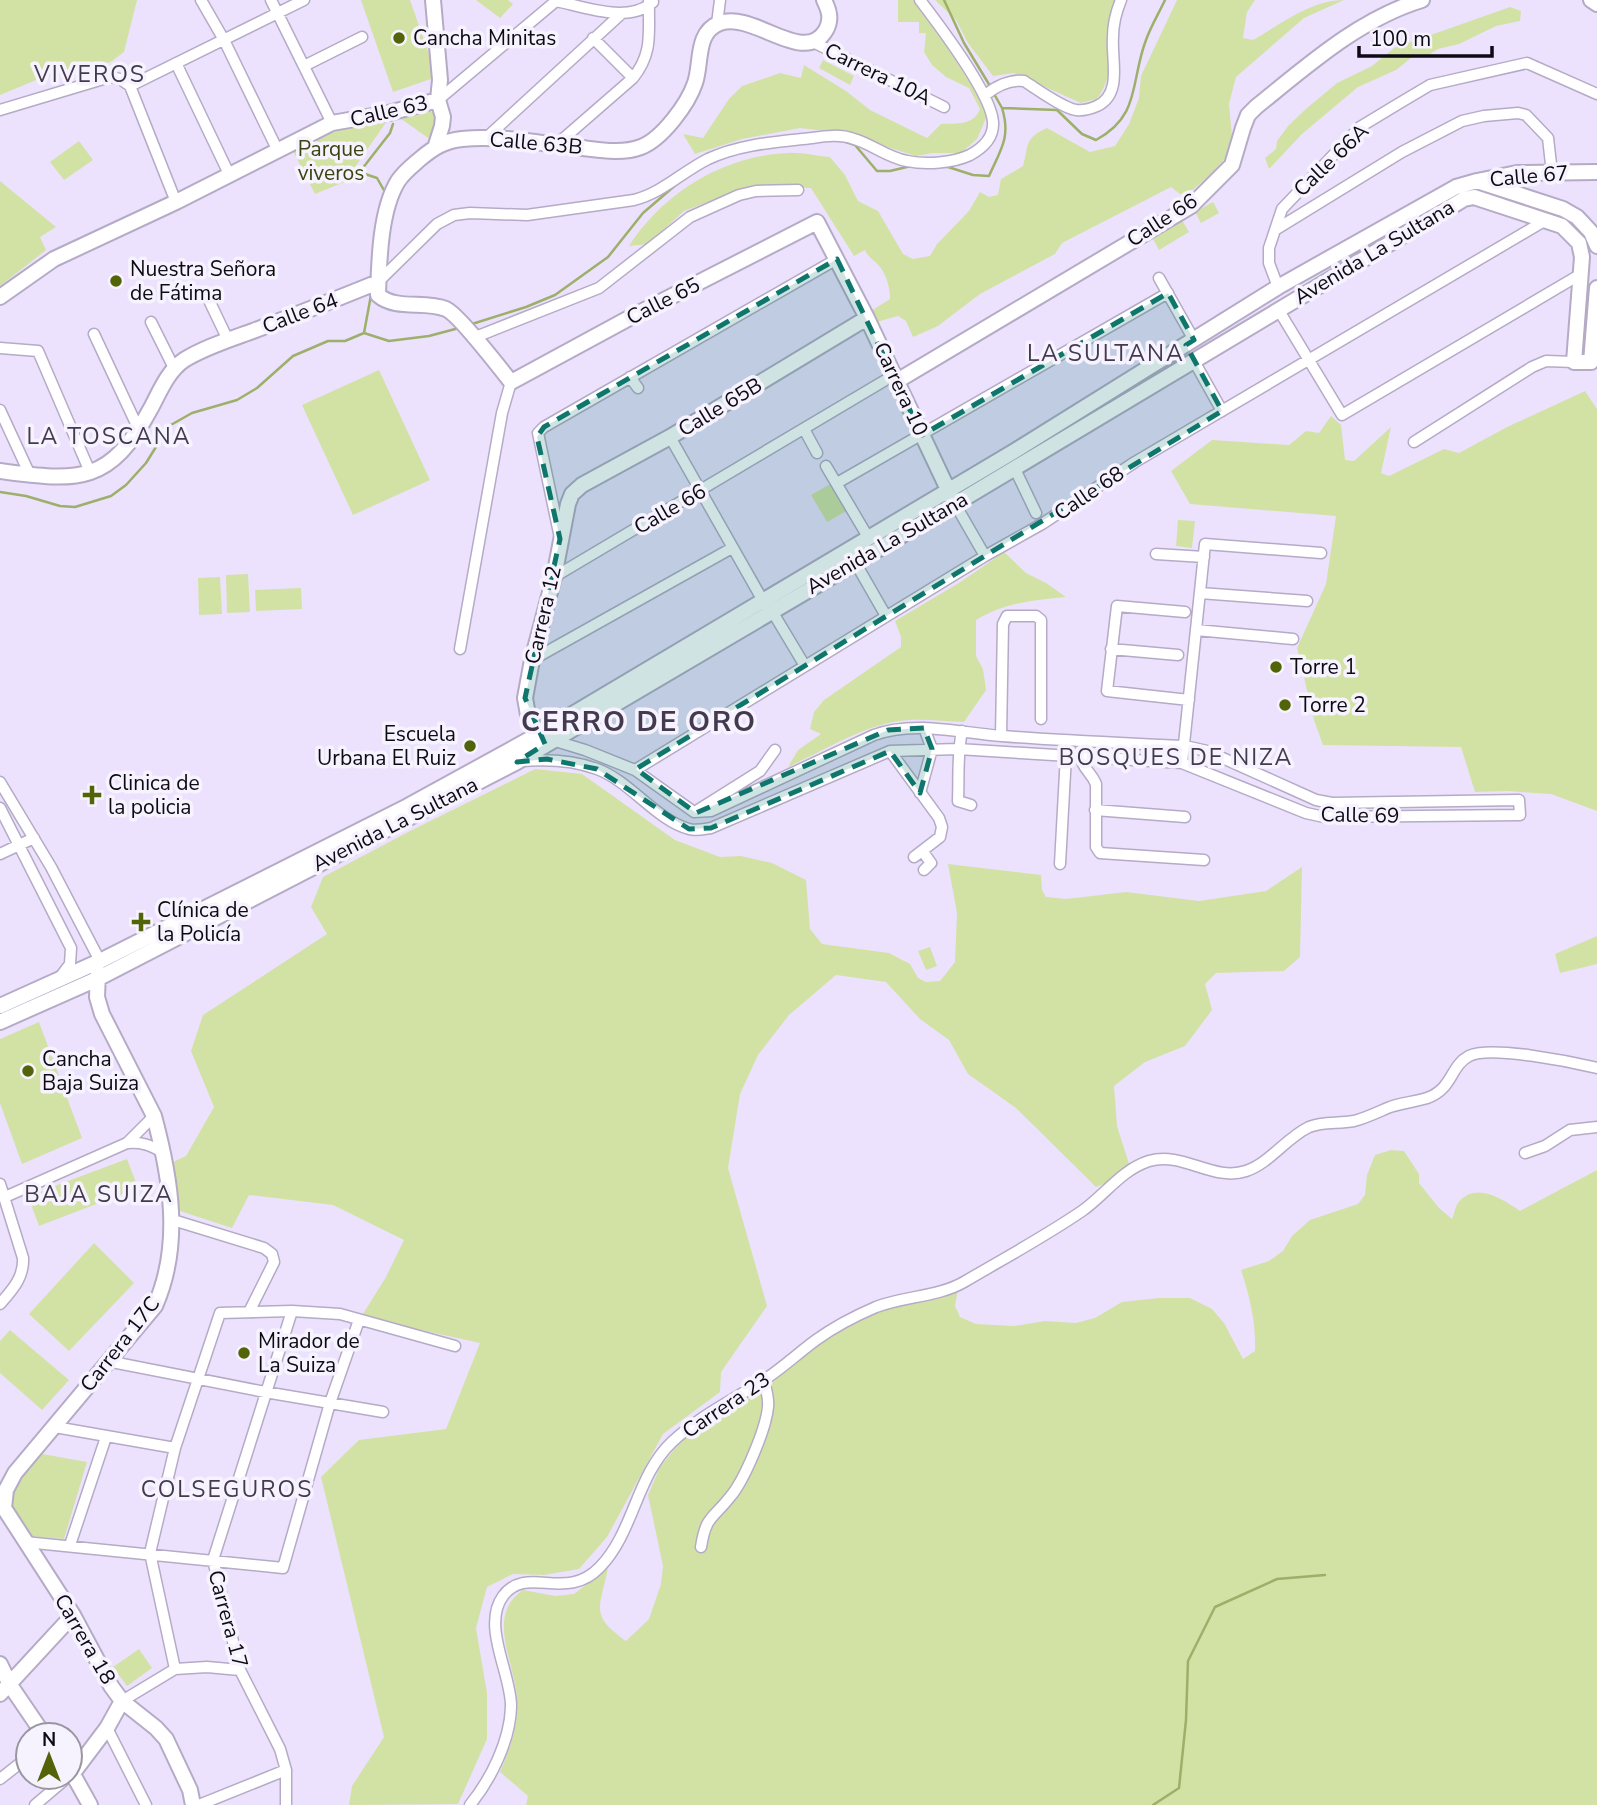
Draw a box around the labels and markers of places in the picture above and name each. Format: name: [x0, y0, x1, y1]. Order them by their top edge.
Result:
place label: Cancha Minitas: [413, 24, 556, 52]
marker: Cancha Minitas: [391, 30, 407, 46]
place label: Nuestra Señora de Fátima: [130, 255, 276, 307]
marker: Nuestra Señora de Fátima: [108, 273, 124, 289]
place label: Torre 1: [1290, 653, 1357, 681]
marker: Torre 1: [1268, 659, 1284, 675]
place label: Torre 2: [1299, 691, 1366, 719]
marker: Torre 2: [1277, 697, 1293, 713]
place label: Escuela Urbana El Ruiz: [317, 720, 456, 772]
marker: Escuela Urbana El Ruiz: [462, 738, 478, 754]
place label: Clinica de la policia: [108, 769, 200, 821]
marker: Clinica de la policia: [82, 785, 102, 805]
place label: Clínica de la Policía: [157, 896, 249, 948]
marker: Clínica de la Policía: [131, 912, 151, 932]
place label: Cancha Baja Suiza: [42, 1045, 139, 1097]
marker: Cancha Baja Suiza: [20, 1063, 36, 1079]
place label: Mirador de La Suiza: [258, 1327, 360, 1379]
marker: Mirador de La Suiza: [236, 1345, 252, 1361]

